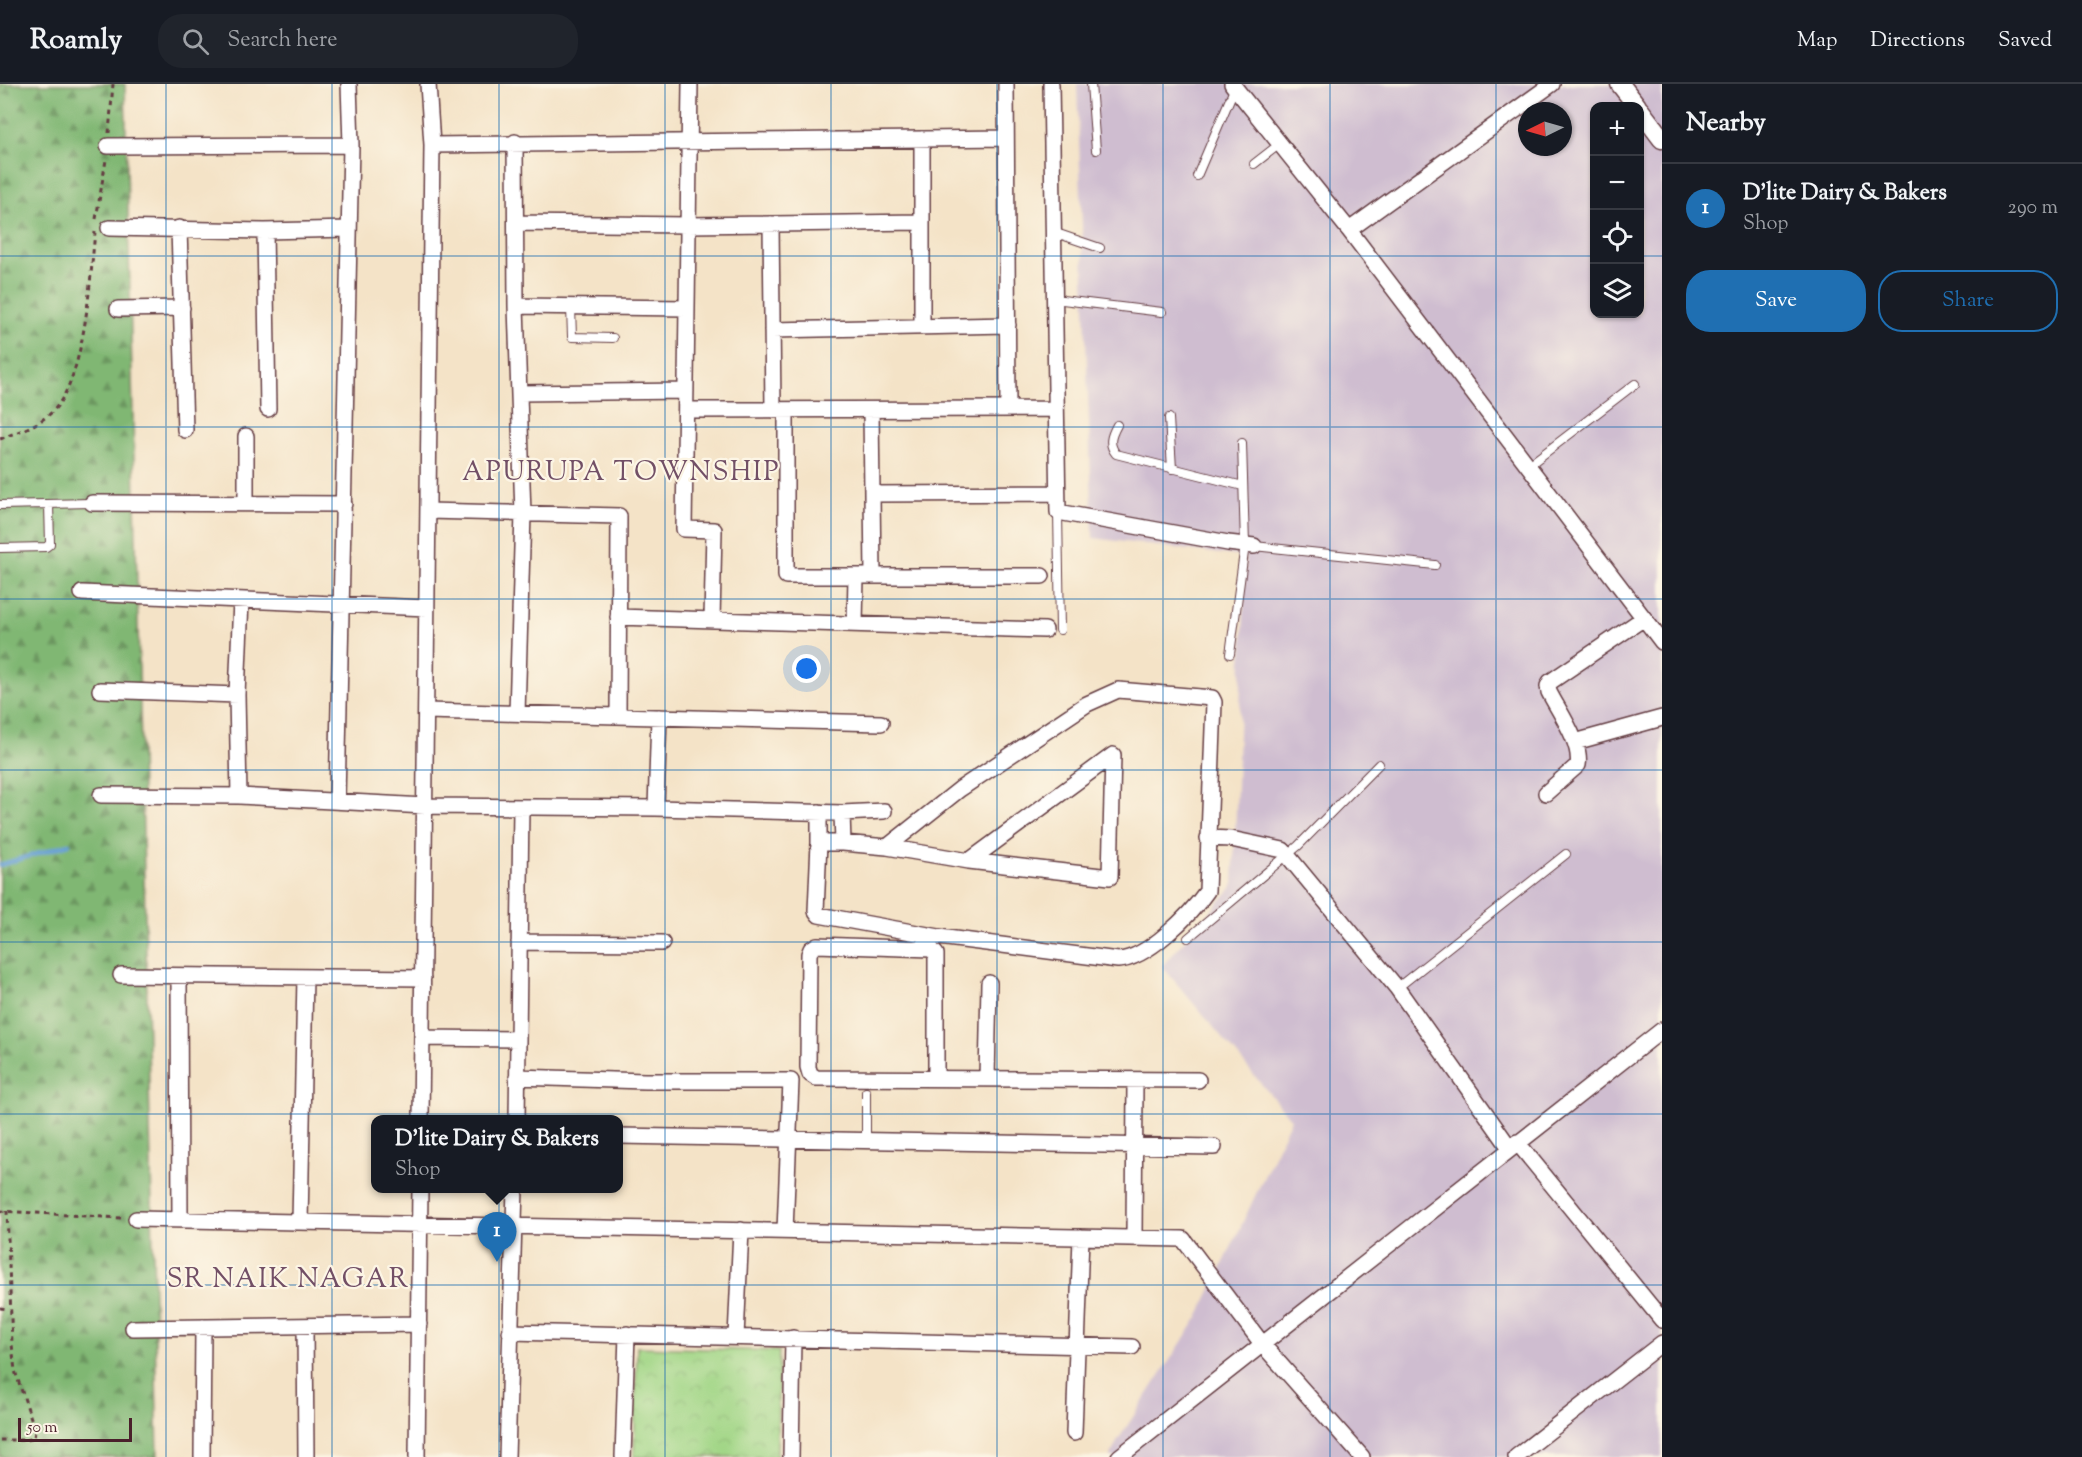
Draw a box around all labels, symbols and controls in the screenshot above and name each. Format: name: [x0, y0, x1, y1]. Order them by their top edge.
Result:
search box: [158, 14, 578, 68]
text: Roamly: [30, 21, 122, 61]
icon: search: [179, 25, 212, 58]
text: Search here: [227, 25, 338, 57]
text: Map: [1797, 26, 1837, 56]
text: Directions: [1870, 26, 1965, 56]
text: Saved: [1998, 26, 2052, 56]
north arrow: [1518, 102, 1572, 156]
map controls: [1590, 102, 1644, 318]
button: +: [1590, 102, 1644, 156]
text: Nearby: [1686, 105, 1766, 142]
button: −: [1590, 156, 1644, 210]
text: D'lite Dairy & Bakers: [1743, 178, 1947, 210]
text: 1: [1702, 194, 1709, 223]
text: 290 m: [2008, 194, 2058, 223]
button: locate: [1590, 210, 1644, 264]
text: Shop: [1743, 210, 1788, 239]
button: layers: [1590, 264, 1644, 318]
button: Save: [1686, 270, 1866, 332]
button: Share: [1878, 270, 2058, 332]
district label: APURUPA TOWNSHIP: [462, 454, 780, 493]
your location: [792, 654, 821, 683]
popup: [371, 1115, 623, 1193]
text: D'lite Dairy & Bakers: [395, 1124, 599, 1156]
text: Shop: [395, 1156, 440, 1185]
pin: 1: [478, 1212, 516, 1262]
district label: SR NAIK NAGAR: [166, 1261, 410, 1300]
scale bar: [18, 1415, 132, 1442]
text: 50 m: [27, 1417, 58, 1440]

